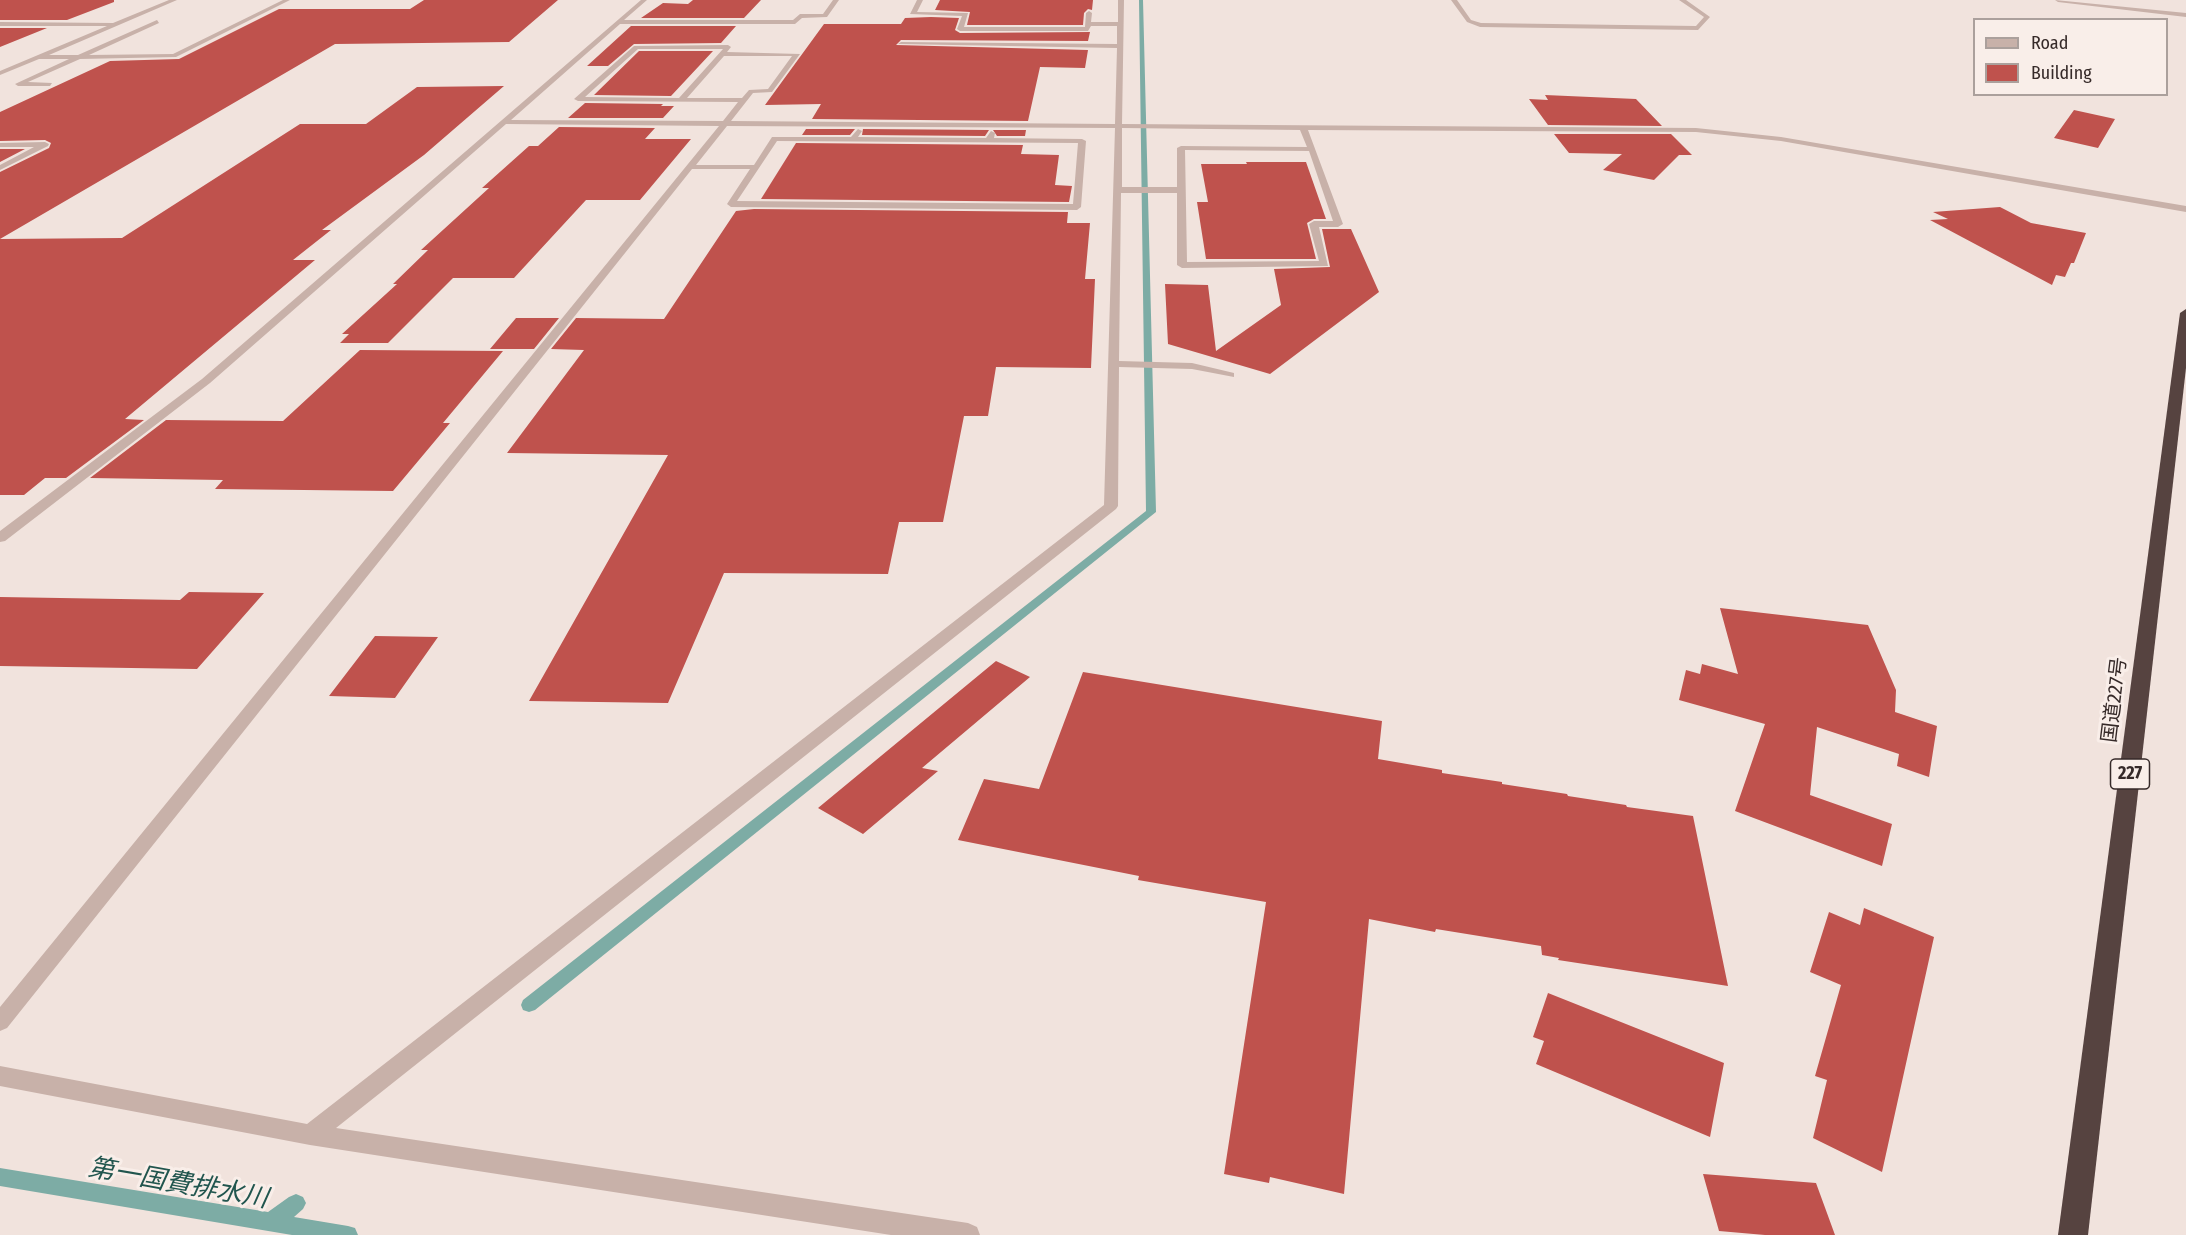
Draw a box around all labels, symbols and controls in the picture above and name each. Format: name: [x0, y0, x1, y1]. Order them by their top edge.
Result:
legend: [1973, 18, 2168, 96]
text: Road: [2031, 32, 2068, 54]
text: Building: [2031, 62, 2092, 84]
street label: 国道227号: [2098, 656, 2132, 744]
road number: 227: [2110, 759, 2150, 789]
water label: 第一国費排水川: [86, 1153, 270, 1215]

